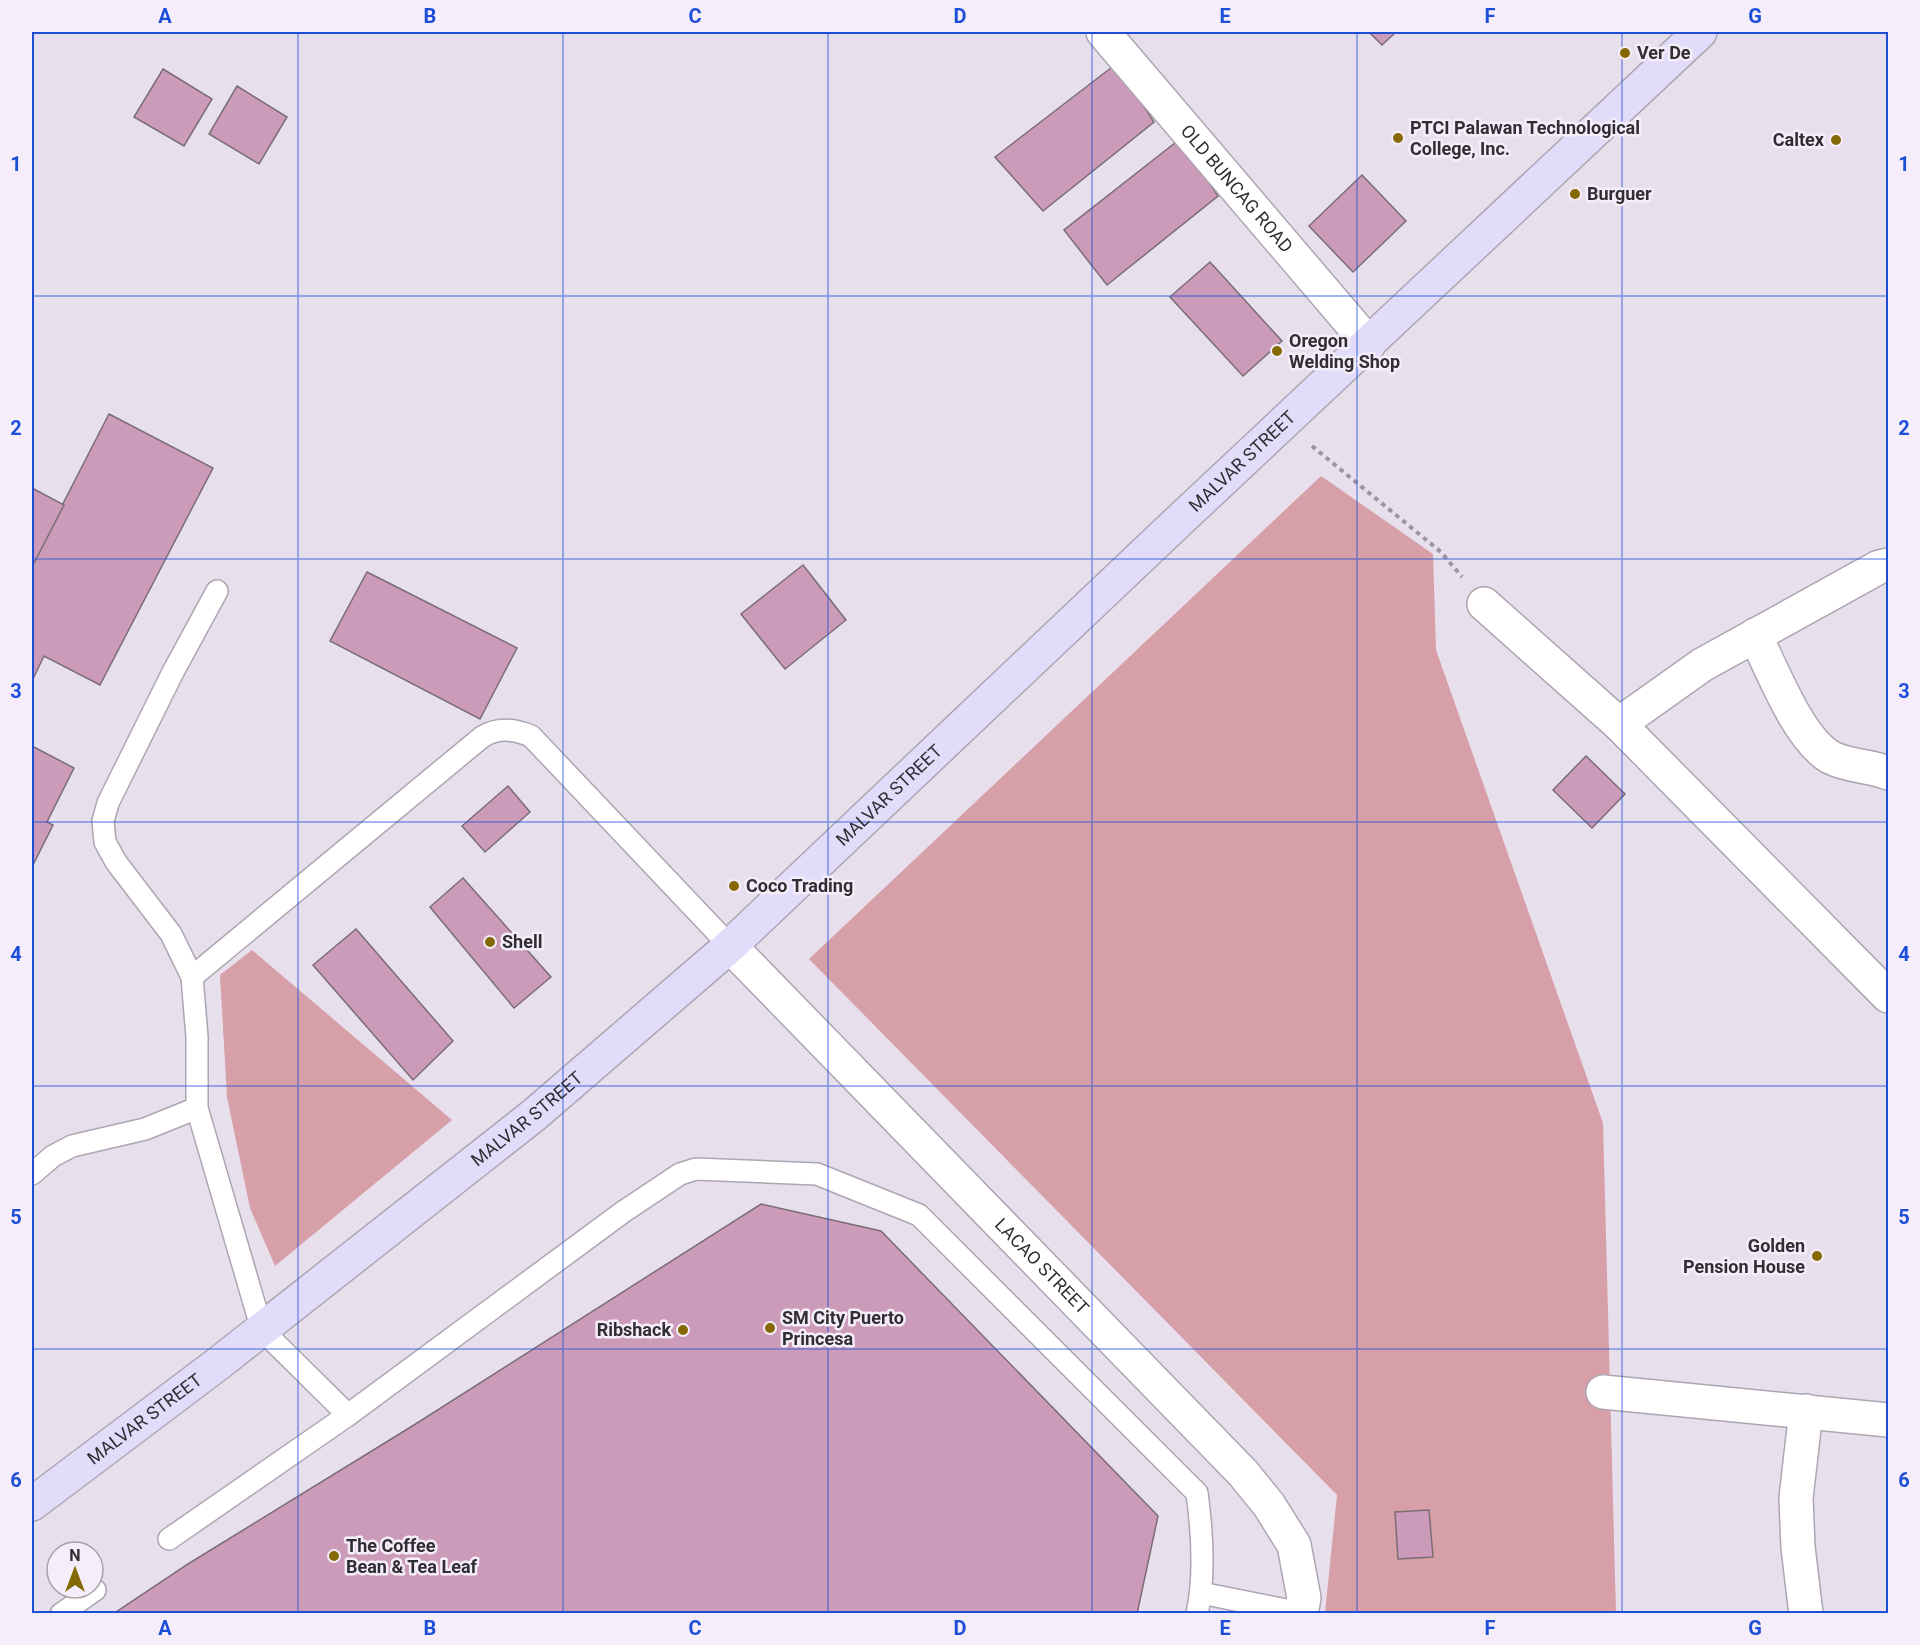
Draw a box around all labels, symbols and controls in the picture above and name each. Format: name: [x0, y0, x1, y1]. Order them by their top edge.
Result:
text: A: [158, 4, 172, 28]
text: B: [424, 4, 436, 28]
text: C: [688, 4, 702, 28]
text: D: [954, 4, 967, 28]
text: E: [1219, 4, 1231, 28]
text: F: [1485, 4, 1496, 28]
text: G: [1748, 4, 1762, 28]
place label: Ver De: [1637, 42, 1691, 63]
marker: Ver De: [1618, 46, 1632, 60]
place label: PTCI Palawan Technological College, Inc.: [1410, 117, 1640, 159]
street label: OLD BUNCAG ROAD: [1177, 120, 1297, 257]
place label: Caltex: [1773, 129, 1825, 150]
marker: PTCI Palawan Technological College, Inc.: [1391, 131, 1405, 145]
marker: Caltex: [1829, 133, 1843, 147]
text: 1: [10, 152, 22, 176]
text: 1: [1898, 152, 1910, 176]
place label: Burguer: [1587, 183, 1652, 204]
marker: Burguer: [1568, 187, 1582, 201]
place label: Oregon Welding Shop: [1289, 330, 1400, 372]
marker: Oregon Welding Shop: [1270, 344, 1284, 358]
street label: MALVAR STREET: [1184, 406, 1300, 516]
text: 2: [10, 416, 22, 440]
text: 2: [1898, 416, 1910, 440]
text: 3: [10, 679, 22, 703]
text: 3: [1898, 679, 1910, 703]
street label: MALVAR STREET: [831, 740, 946, 850]
place label: Coco Trading: [746, 875, 853, 896]
marker: Coco Trading: [727, 879, 741, 893]
place label: Shell: [502, 931, 542, 952]
marker: Shell: [483, 935, 497, 949]
text: 4: [10, 942, 22, 966]
text: 4: [1898, 942, 1910, 966]
street label: MALVAR STREET: [467, 1067, 587, 1171]
text: 5: [10, 1205, 22, 1229]
text: 5: [1898, 1205, 1910, 1229]
street label: LACAO STREET: [991, 1214, 1094, 1318]
place label: Golden Pension House: [1683, 1235, 1805, 1277]
marker: Golden Pension House: [1810, 1249, 1824, 1263]
place label: SM City Puerto Princesa: [782, 1307, 904, 1349]
place label: Ribshack: [597, 1319, 671, 1340]
marker: SM City Puerto Princesa: [763, 1321, 777, 1335]
marker: Ribshack: [676, 1323, 690, 1337]
street label: MALVAR STREET: [83, 1369, 206, 1469]
text: 6: [10, 1468, 22, 1492]
text: 6: [1898, 1468, 1910, 1492]
place label: The Coffee Bean & Tea Leaf: [346, 1535, 478, 1577]
north arrow: [45, 1540, 105, 1600]
text: N: [69, 1546, 81, 1565]
marker: The Coffee Bean & Tea Leaf: [327, 1549, 341, 1563]
text: A: [158, 1616, 172, 1640]
text: B: [424, 1616, 436, 1640]
text: C: [688, 1616, 702, 1640]
text: D: [954, 1616, 967, 1640]
text: E: [1219, 1616, 1231, 1640]
text: F: [1485, 1616, 1496, 1640]
text: G: [1748, 1616, 1762, 1640]

